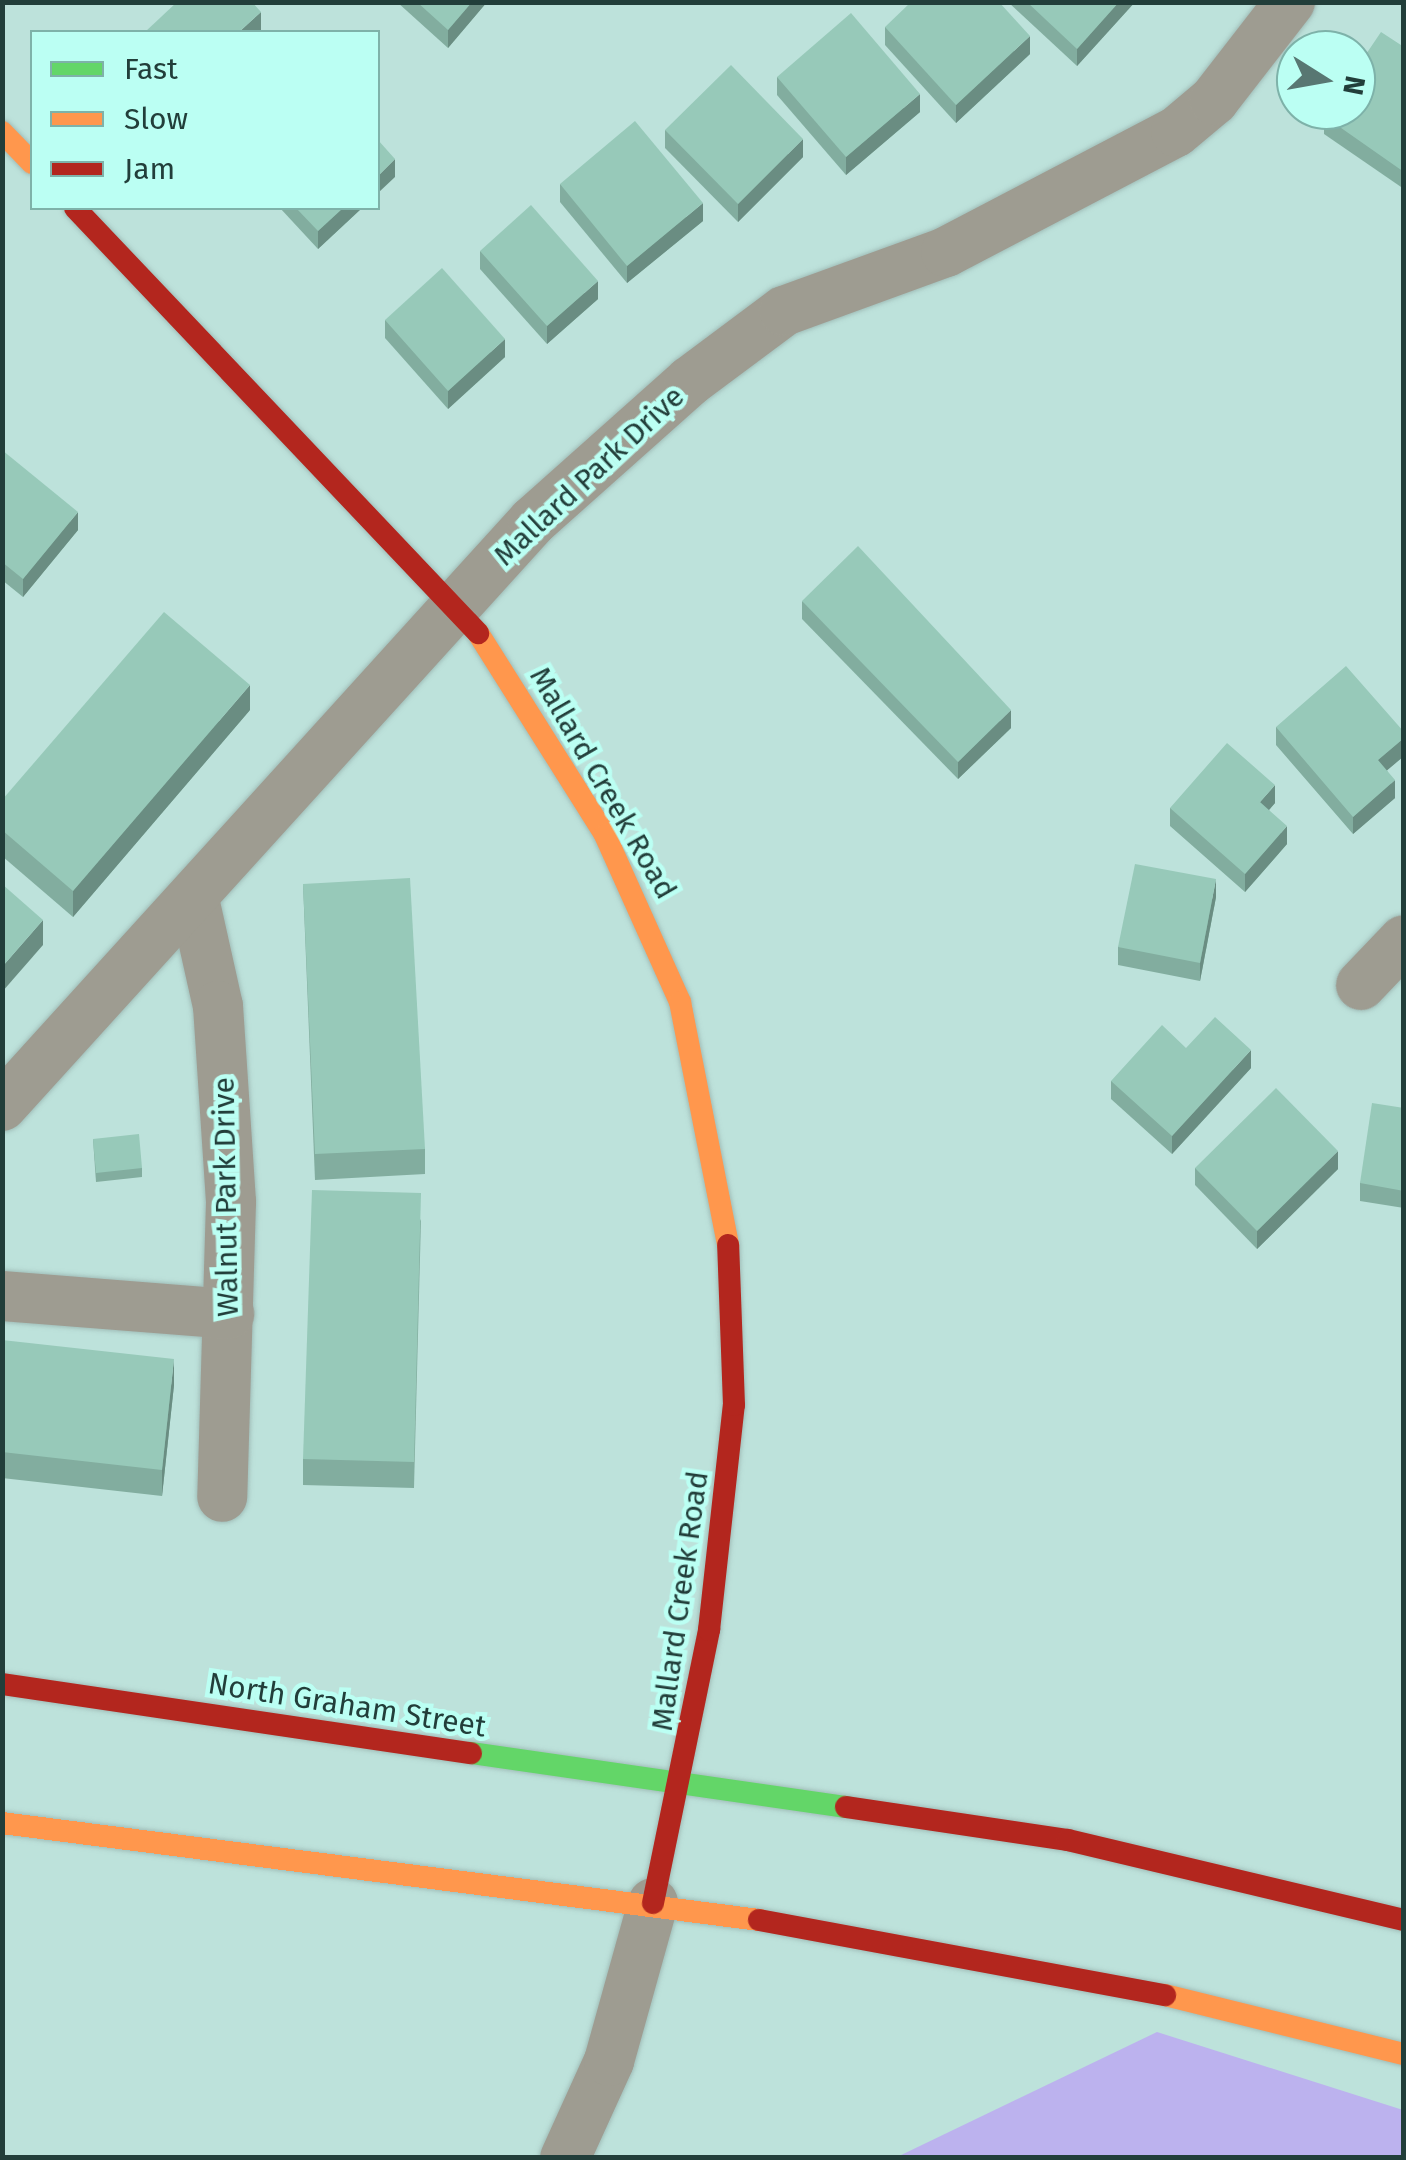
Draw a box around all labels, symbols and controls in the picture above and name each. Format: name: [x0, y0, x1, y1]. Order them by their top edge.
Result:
legend: [30, 30, 380, 210]
north arrow: [1276, 30, 1376, 130]
text: Fast: [124, 51, 178, 87]
text: N: [1336, 73, 1372, 98]
text: Slow: [124, 101, 188, 137]
text: Jam: [124, 151, 175, 187]
street label: Mallard Park Drive: [486, 379, 692, 573]
street label: Mallard Creek Road: [522, 661, 684, 905]
street label: Walnut Park Drive: [206, 1077, 246, 1317]
street label: Mallard Creek Road: [644, 1469, 716, 1733]
street label: North Graham Street: [206, 1665, 488, 1745]

